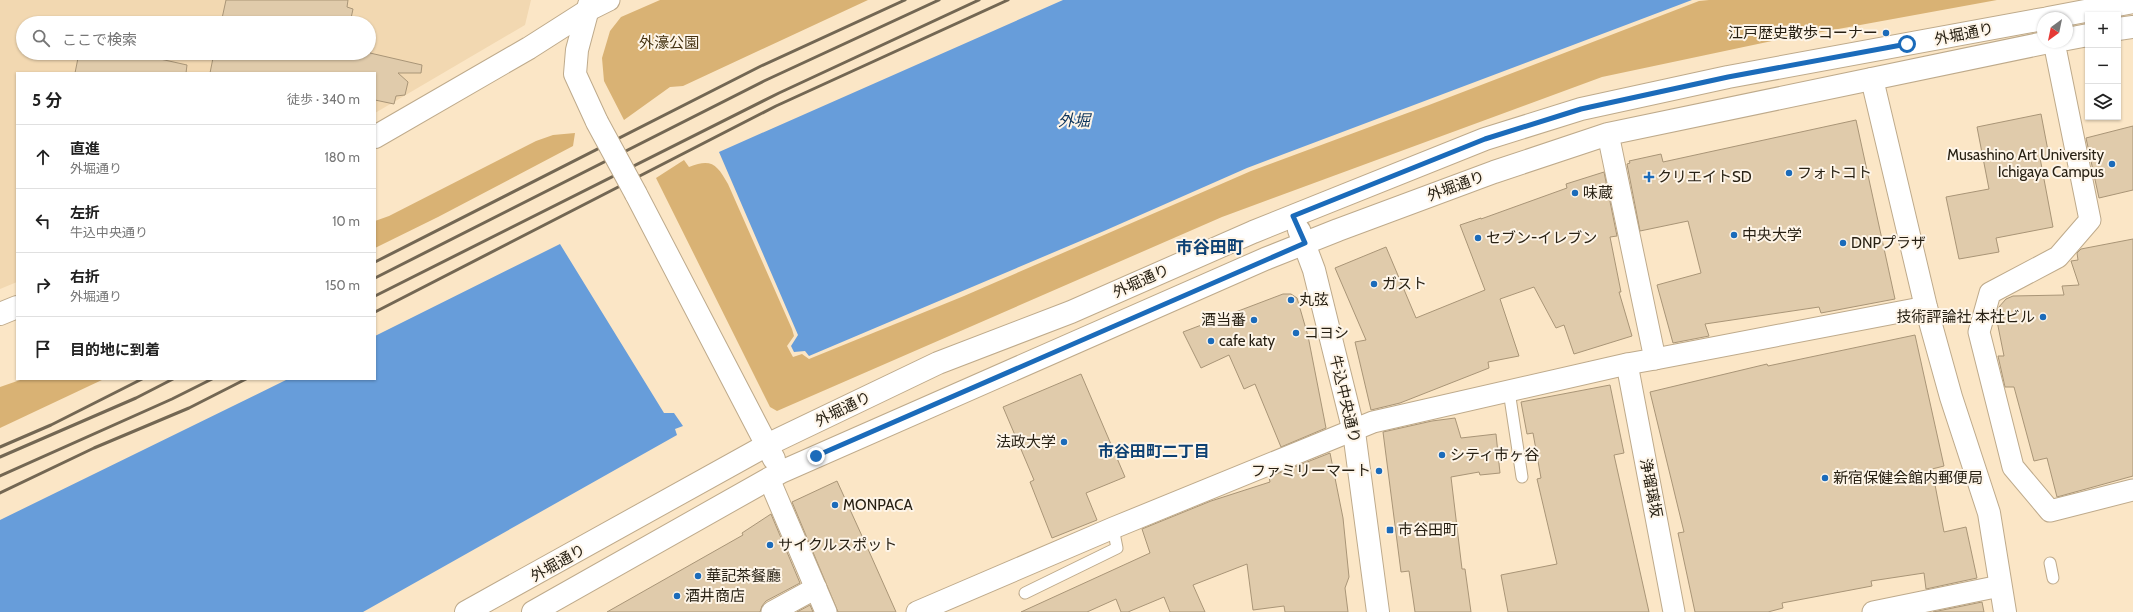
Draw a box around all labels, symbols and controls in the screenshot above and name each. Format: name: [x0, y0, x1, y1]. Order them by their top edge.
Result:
north arrow: [2037, 12, 2073, 48]
map controls: [2085, 12, 2121, 120]
button: +: [2085, 12, 2121, 48]
search box: [16, 16, 376, 60]
street label: 外堀通り: [1933, 19, 1995, 49]
place label: 江戸歴史散歩コーナー: [1728, 24, 1878, 42]
icon: search: [30, 27, 52, 49]
marker: 江戸歴史散歩コーナー: [1881, 28, 1891, 38]
text: ここで検索: [62, 31, 137, 49]
park label: 外濠公園: [639, 34, 699, 52]
route start: [1898, 35, 1916, 53]
button: −: [2085, 48, 2121, 84]
button: layers: [2085, 84, 2121, 120]
text: 5 分: [32, 90, 62, 110]
text: 徒歩 · 340 m: [287, 91, 360, 107]
water label: 外堀: [1058, 111, 1093, 130]
text: 直進: [70, 140, 100, 158]
icon: ahead: [32, 146, 54, 168]
place label: Musashino Art University Ichigaya Campus: [1947, 146, 2104, 181]
text: 180 m: [324, 149, 360, 165]
marker: Musashino Art University Ichigaya Campus: [2107, 159, 2117, 169]
text: 外堀通り: [70, 160, 122, 176]
place label: フォトコト: [1797, 164, 1872, 182]
street label: 外堀通り: [1425, 167, 1487, 205]
place label: クリエイトSD: [1657, 168, 1752, 186]
marker: フォトコト: [1784, 168, 1794, 178]
marker: クリエイトSD: [1644, 172, 1654, 182]
place label: 味蔵: [1583, 184, 1613, 202]
marker: 味蔵: [1570, 188, 1580, 198]
text: 左折: [70, 204, 100, 222]
icon: left: [32, 210, 54, 232]
text: 10 m: [332, 213, 360, 229]
text: 牛込中央通り: [70, 224, 148, 240]
place label: 中央大学: [1742, 226, 1802, 244]
place label: セブン-イレブン: [1486, 229, 1597, 247]
marker: 中央大学: [1729, 230, 1739, 240]
marker: セブン-イレブン: [1473, 233, 1483, 243]
place label: DNPプラザ: [1851, 234, 1926, 252]
district label: 市谷田町: [1176, 237, 1244, 257]
marker: DNPプラザ: [1838, 238, 1848, 248]
street label: 外堀通り: [1110, 261, 1172, 301]
text: 右折: [70, 268, 100, 286]
icon: right: [32, 274, 54, 296]
place label: ガスト: [1382, 275, 1427, 293]
text: 150 m: [325, 277, 360, 293]
marker: ガスト: [1369, 279, 1379, 289]
text: 外堀通り: [70, 288, 122, 304]
place label: 丸弦: [1299, 291, 1329, 309]
marker: 丸弦: [1286, 295, 1296, 305]
place label: 技術評論社 本社ビル: [1897, 308, 2035, 326]
place label: 酒当番: [1201, 311, 1246, 329]
marker: 技術評論社 本社ビル: [2038, 312, 2048, 322]
marker: 酒当番: [1249, 315, 1259, 325]
place label: コヨシ: [1304, 324, 1349, 342]
marker: コヨシ: [1291, 328, 1301, 338]
place label: cafe katy: [1219, 332, 1276, 350]
marker: cafe katy: [1206, 336, 1216, 346]
icon: arrive: [32, 338, 54, 360]
text: 目的地に到着: [70, 341, 160, 359]
street label: 牛込中央通り: [1326, 353, 1364, 445]
street label: 外堀通り: [812, 388, 874, 430]
place label: 法政大学: [996, 433, 1056, 451]
marker: 法政大学: [1059, 437, 1069, 447]
district label: 市谷田町二丁目: [1098, 442, 1210, 461]
place label: シティ市ヶ谷: [1450, 446, 1539, 464]
route end: [807, 447, 825, 465]
marker: シティ市ヶ谷: [1437, 450, 1447, 460]
street label: 浄瑠璃坂: [1636, 457, 1666, 519]
place label: ファミリーマート: [1251, 462, 1371, 480]
marker: ファミリーマート: [1374, 466, 1384, 476]
place label: 新宿保健会館内郵便局: [1833, 469, 1983, 487]
marker: 新宿保健会館内郵便局: [1820, 473, 1830, 483]
place label: MONPACA: [843, 496, 914, 514]
marker: MONPACA: [830, 500, 840, 510]
place label: 市谷田町: [1398, 521, 1458, 539]
marker: 市谷田町: [1385, 525, 1395, 535]
place label: サイクルスポット: [778, 536, 897, 554]
marker: サイクルスポット: [765, 540, 775, 550]
street label: 外堀通り: [527, 541, 589, 585]
place label: 華記茶餐廳: [706, 567, 781, 585]
marker: 華記茶餐廳: [693, 571, 703, 581]
place label: 酒井商店: [685, 587, 745, 605]
marker: 酒井商店: [672, 591, 682, 601]

